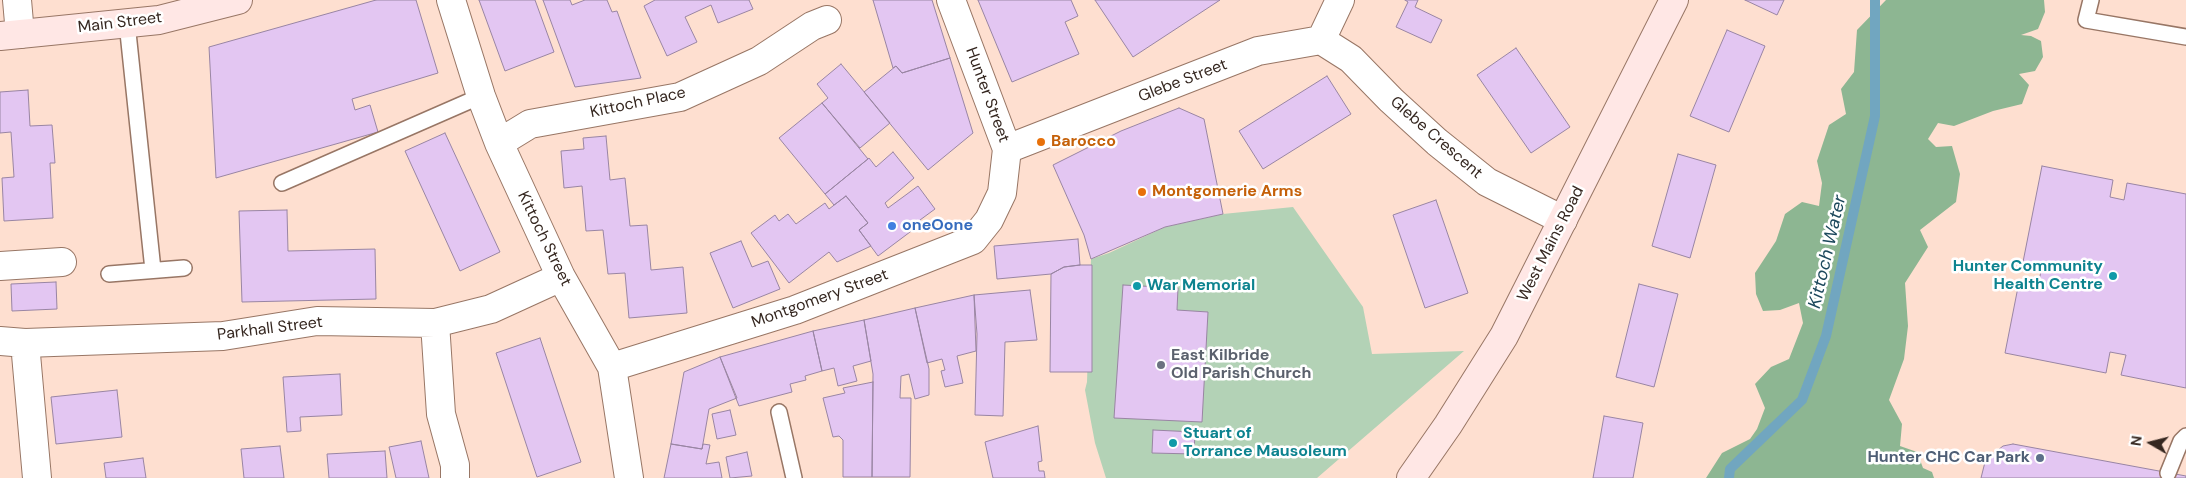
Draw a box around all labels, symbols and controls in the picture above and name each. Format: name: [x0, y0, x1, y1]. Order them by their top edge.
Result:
street label: Main Street: [77, 8, 163, 38]
street label: Hunter Street: [961, 45, 1013, 145]
street label: Glebe Street: [1136, 55, 1230, 107]
street label: Kittoch Place: [588, 83, 688, 123]
street label: Glebe Crescent: [1386, 93, 1486, 183]
place label: Barocco: [1051, 132, 1116, 152]
marker: Barocco: [1035, 136, 1047, 148]
place label: Montgomerie Arms: [1152, 182, 1302, 202]
street label: West Mains Road: [1514, 183, 1588, 305]
marker: Montgomerie Arms: [1136, 186, 1148, 198]
street label: Kittoch Street: [513, 189, 575, 289]
water label: Kittoch Water: [1804, 193, 1852, 311]
place label: oneOone: [902, 216, 973, 236]
marker: oneOone: [886, 220, 898, 232]
place label: Hunter Community Health Centre: [1953, 257, 2103, 295]
street label: Montgomery Street: [749, 265, 891, 333]
marker: Hunter Community Health Centre: [2107, 270, 2119, 282]
place label: War Memorial: [1147, 276, 1255, 296]
marker: War Memorial: [1131, 280, 1143, 292]
street label: Parkhall Street: [216, 313, 324, 345]
place label: East Kilbride Old Parish Church: [1171, 346, 1311, 384]
marker: East Kilbride Old Parish Church: [1155, 359, 1167, 371]
north arrow: [2126, 418, 2176, 468]
place label: Stuart of Torrance Mausoleum: [1183, 424, 1347, 462]
text: N: [2127, 435, 2146, 447]
marker: Stuart of Torrance Mausoleum: [1167, 437, 1179, 449]
place label: Hunter CHC Car Park: [1867, 448, 2030, 468]
marker: Hunter CHC Car Park: [2034, 452, 2046, 464]

